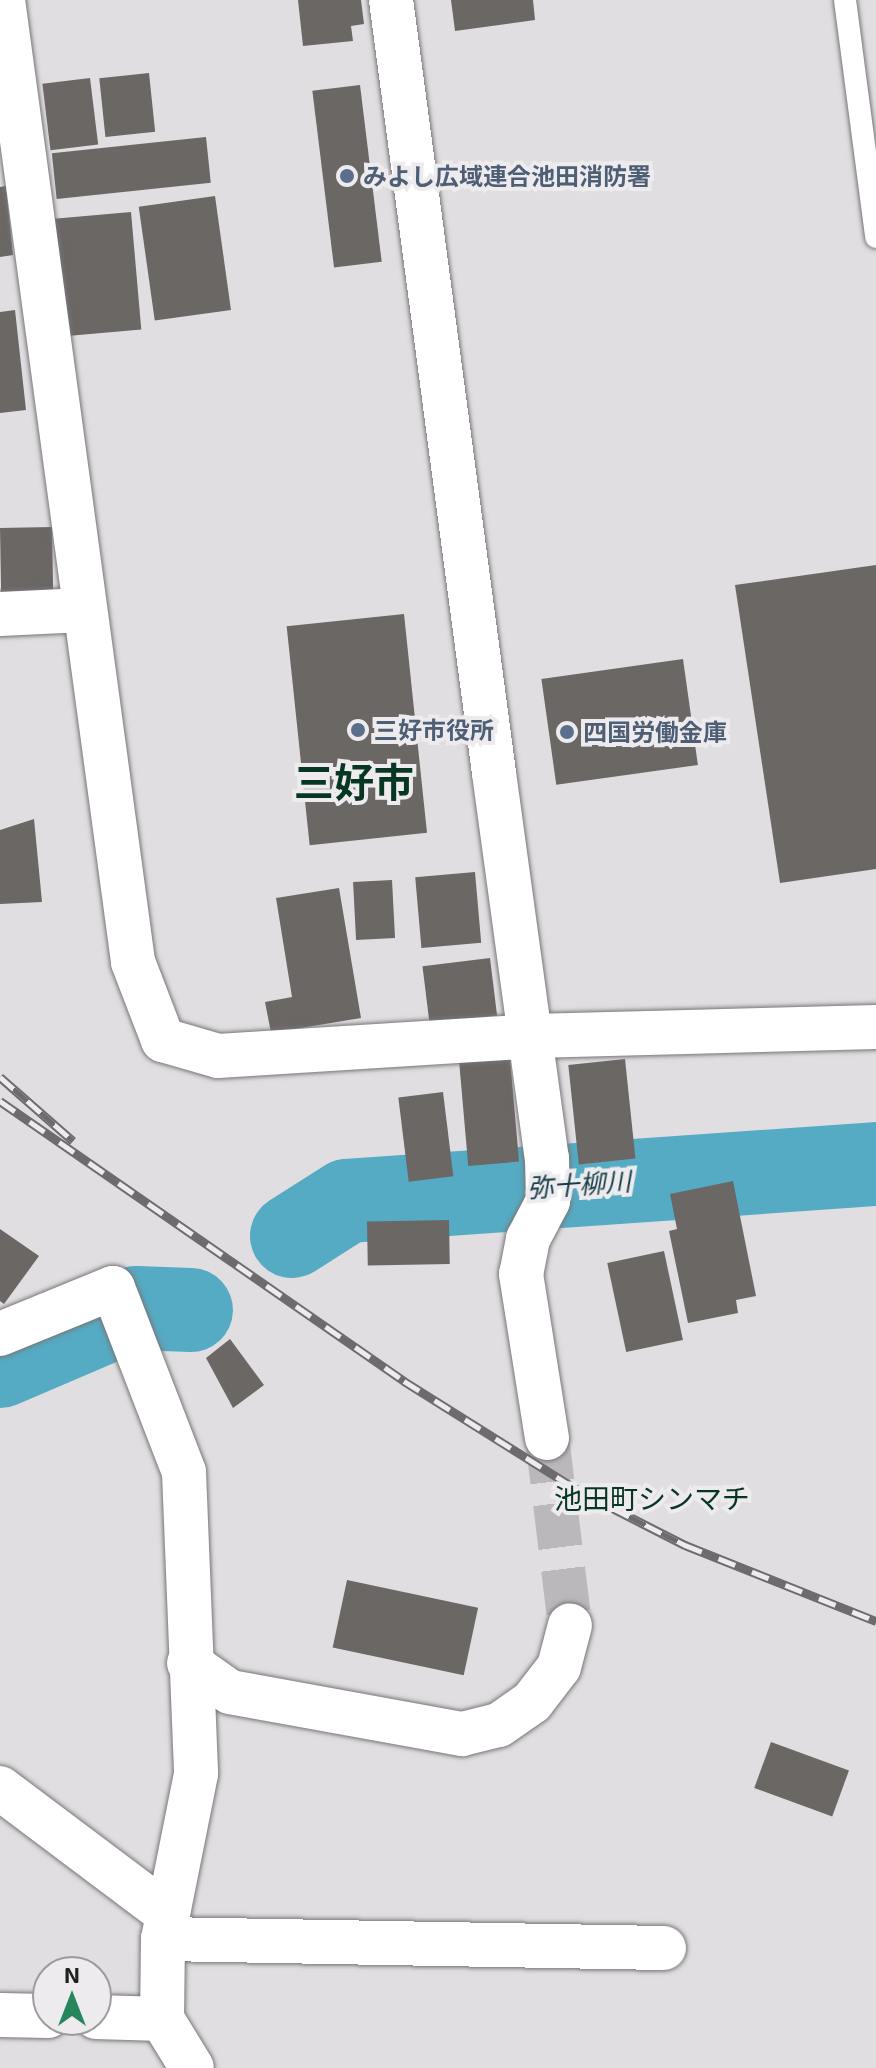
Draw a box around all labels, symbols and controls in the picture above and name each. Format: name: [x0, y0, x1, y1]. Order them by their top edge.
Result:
place label: みよし広域連合池田消防署: [363, 162, 651, 190]
marker: みよし広域連合池田消防署: [338, 167, 356, 185]
place label: 三好市役所: [374, 716, 494, 744]
place label: 四国労働金庫: [583, 718, 727, 746]
marker: 三好市役所: [349, 721, 367, 739]
marker: 四国労働金庫: [558, 723, 576, 741]
district label: 三好市: [294, 757, 414, 805]
water label: 弥十柳川: [526, 1165, 632, 1203]
district label: 池田町シンマチ: [554, 1481, 750, 1515]
north arrow: [32, 1956, 112, 2036]
text: N: [64, 1961, 80, 1987]

